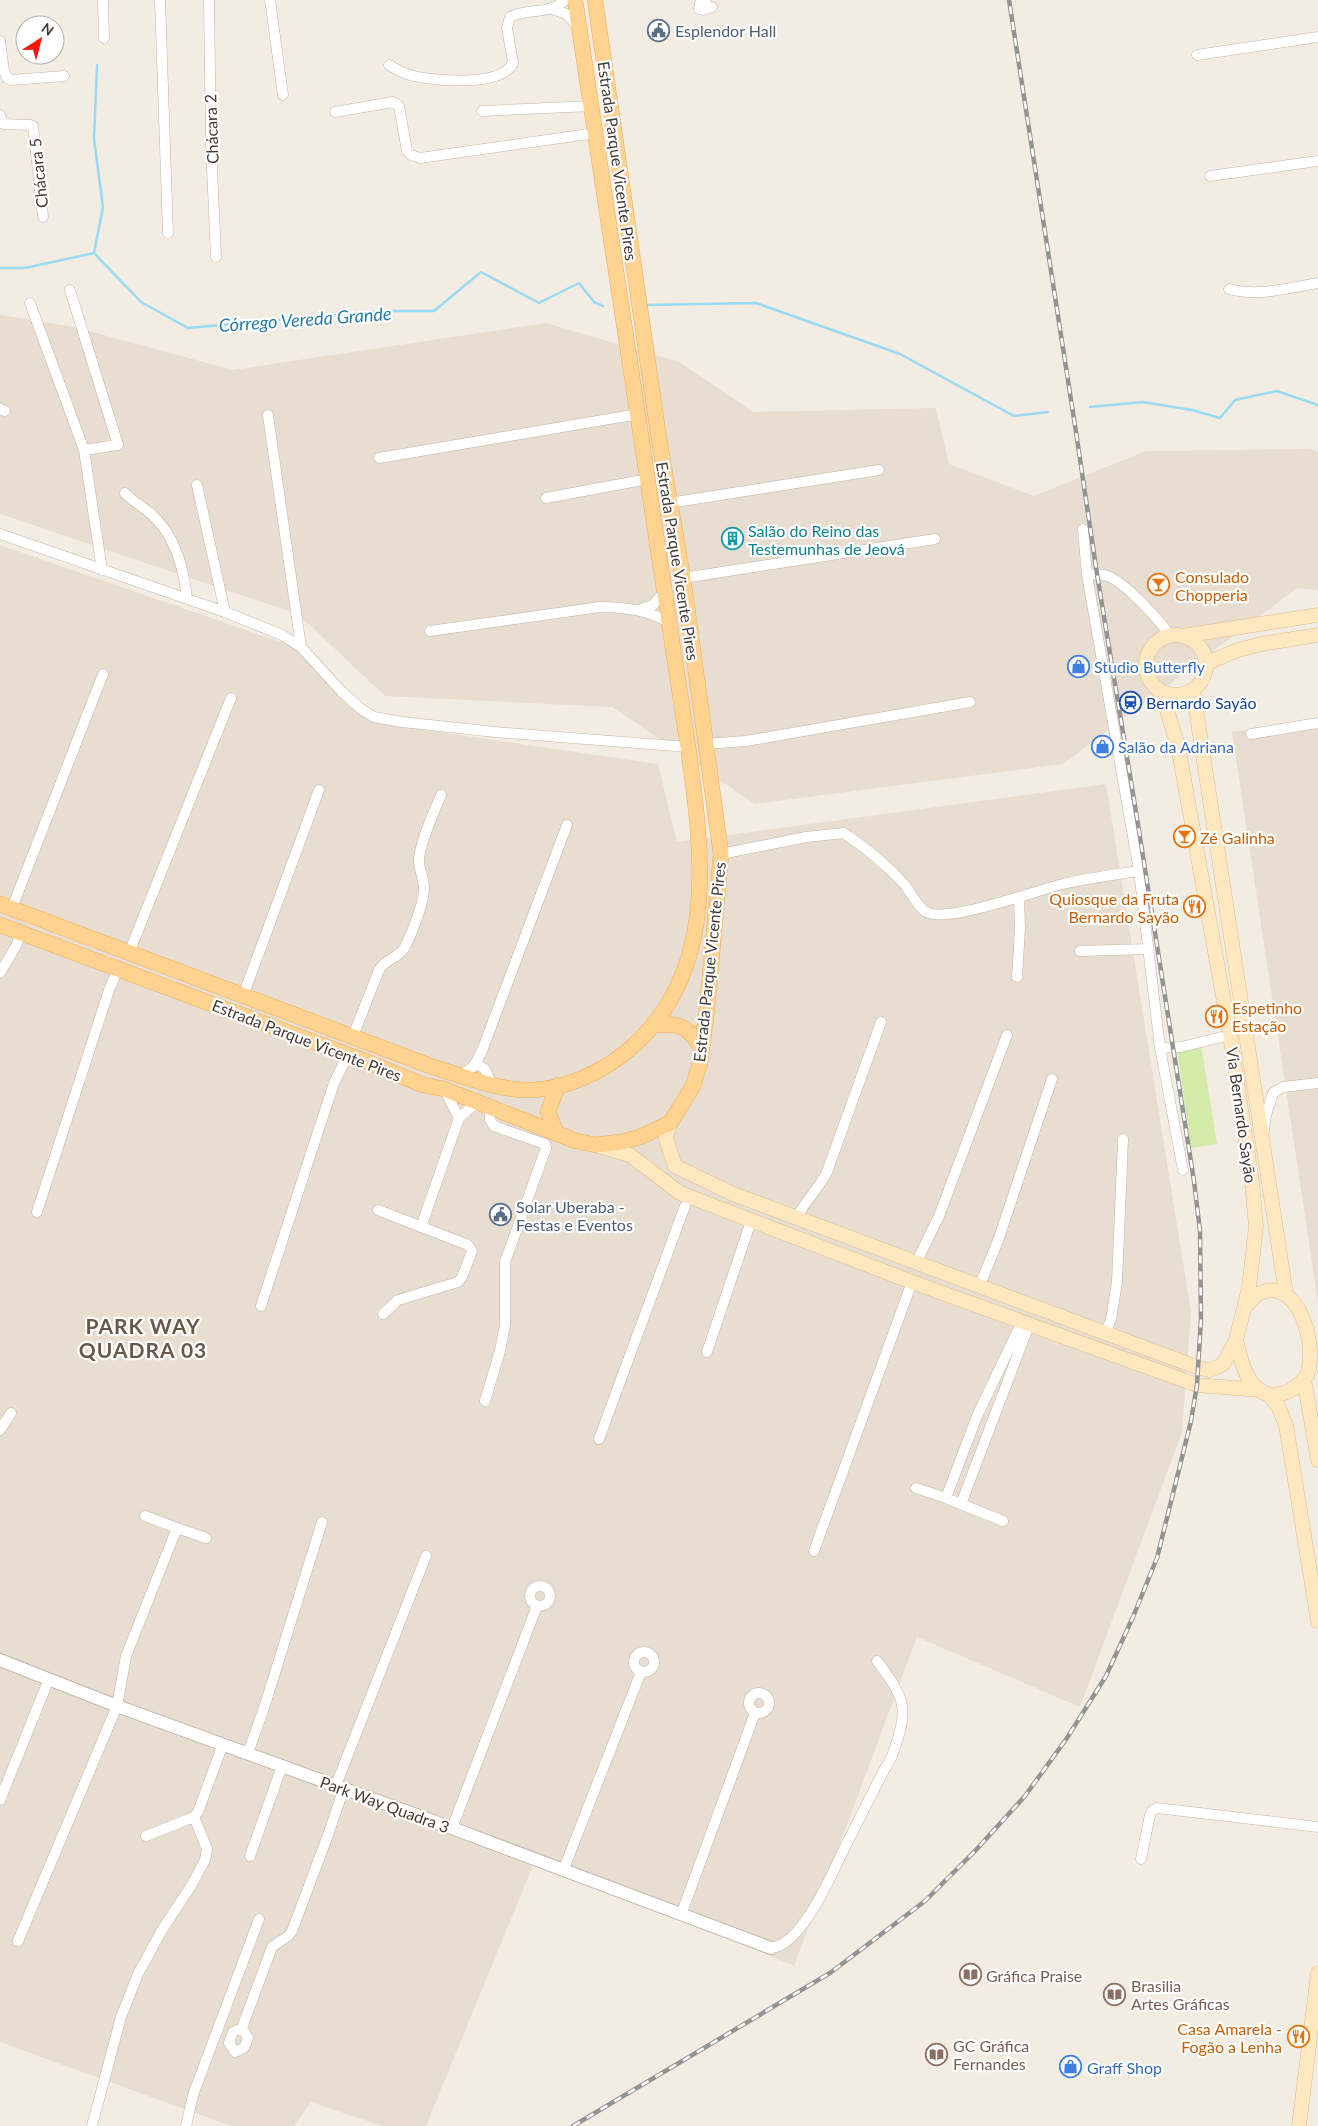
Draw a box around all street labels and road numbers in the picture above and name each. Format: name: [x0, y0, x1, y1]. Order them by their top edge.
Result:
street label: Estrada Parque Vicente Pires: [595, 60, 641, 262]
street label: Chácara 2: [200, 94, 222, 164]
street label: Chácara 5: [25, 137, 51, 209]
street label: Estrada Parque Vicente Pires: [653, 460, 703, 662]
street label: Estrada Parque Vicente Pires: [689, 861, 729, 1063]
street label: Estrada Parque Vicente Pires: [210, 995, 404, 1085]
street label: Via Bernardo Sayão: [1223, 1046, 1261, 1184]
street label: Park Way Quadra 3: [318, 1772, 452, 1836]

